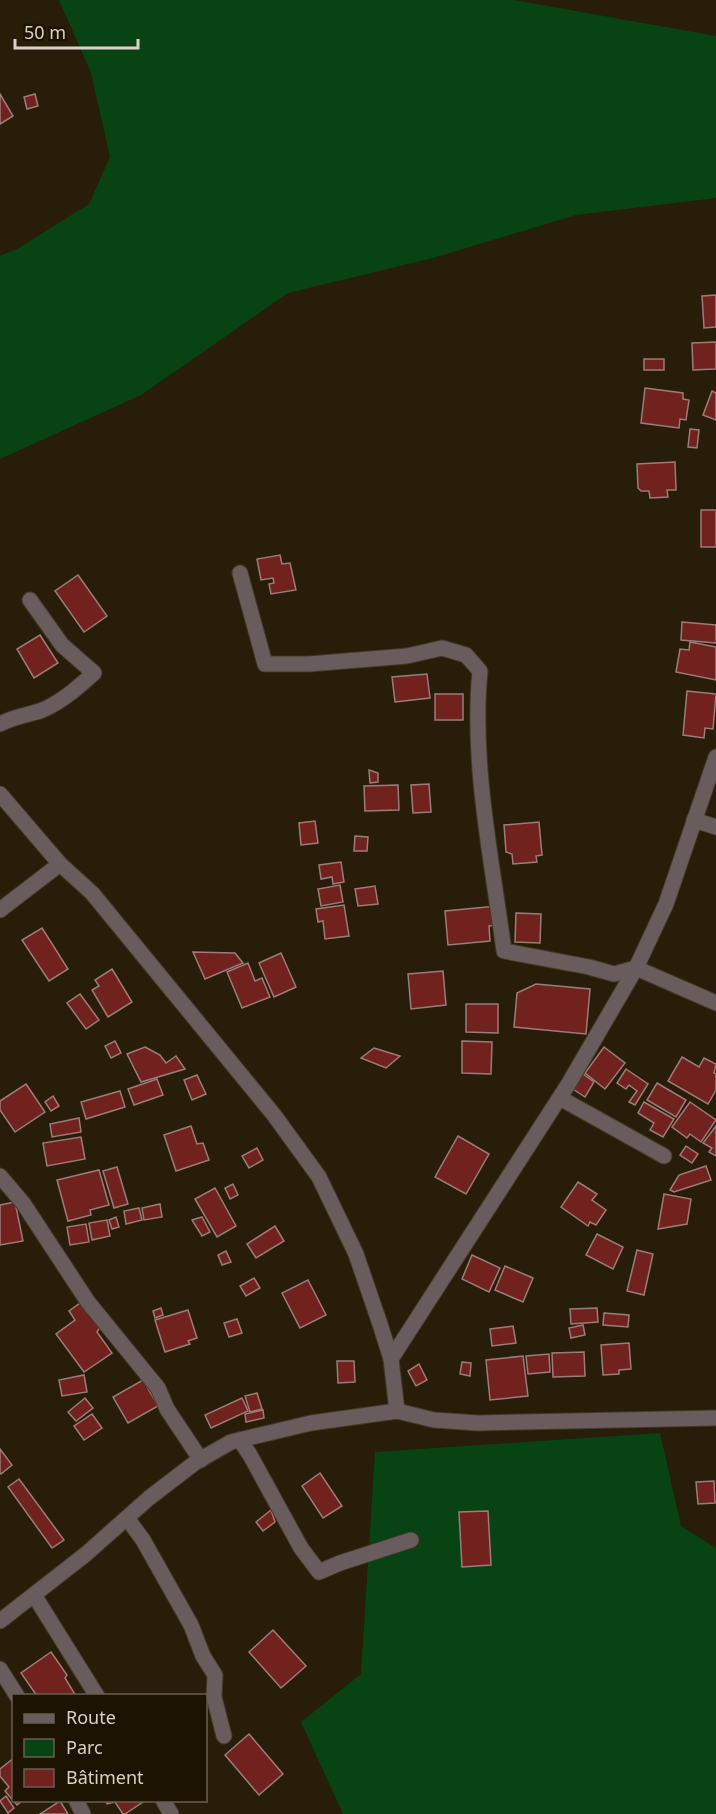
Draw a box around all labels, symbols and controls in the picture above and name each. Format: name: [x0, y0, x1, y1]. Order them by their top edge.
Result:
scale bar: [15, 12, 138, 50]
text: 50 m: [24, 20, 66, 44]
legend: [12, 1694, 207, 1802]
text: Route: [66, 1705, 116, 1729]
text: Parc: [66, 1735, 103, 1759]
text: Bâtiment: [66, 1765, 144, 1789]

